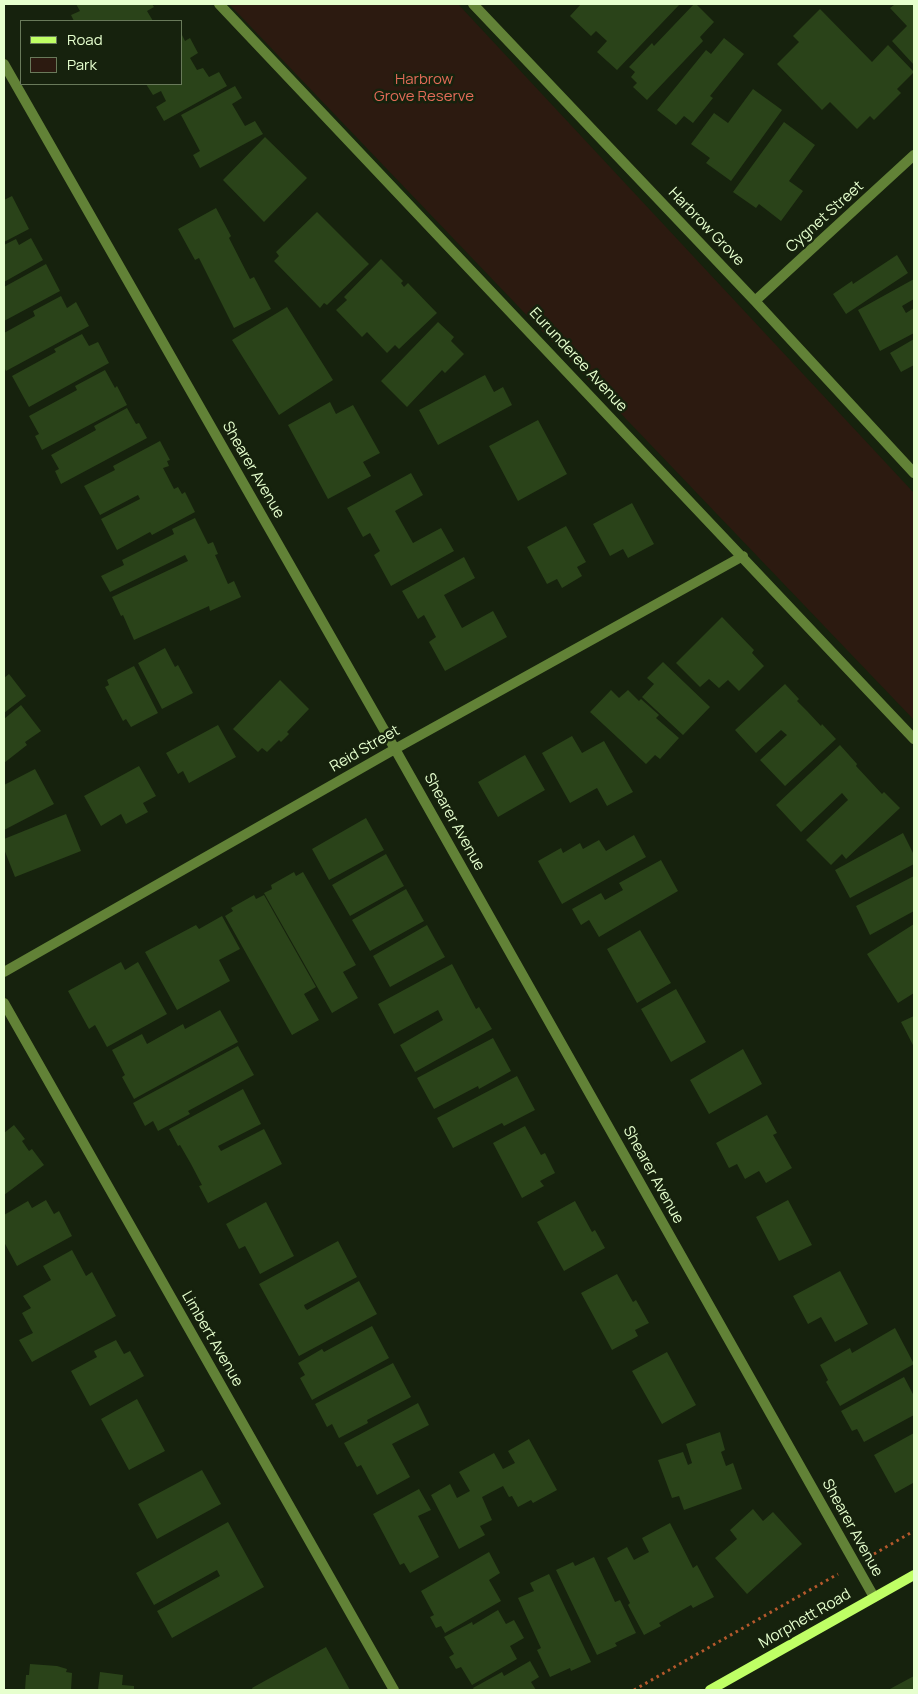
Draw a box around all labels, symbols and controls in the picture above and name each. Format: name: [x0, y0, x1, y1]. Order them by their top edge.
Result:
legend: [20, 20, 182, 85]
text: Road: [67, 29, 103, 50]
text: Park: [67, 54, 97, 75]
park label: Harbrow Grove Reserve: [374, 71, 474, 106]
street label: Cygnet Street: [783, 178, 867, 256]
street label: Harbrow Grove: [664, 184, 748, 270]
street label: Eurunderee Avenue: [525, 304, 631, 416]
street label: Shearer Avenue: [218, 418, 288, 522]
street label: Reid Street: [327, 722, 403, 776]
street label: Shearer Avenue: [420, 770, 488, 874]
street label: Shearer Avenue: [619, 1123, 687, 1227]
street label: Limbert Avenue: [177, 1288, 247, 1390]
street label: Shearer Avenue: [818, 1476, 886, 1580]
street label: Morphett Road: [756, 1585, 854, 1653]

